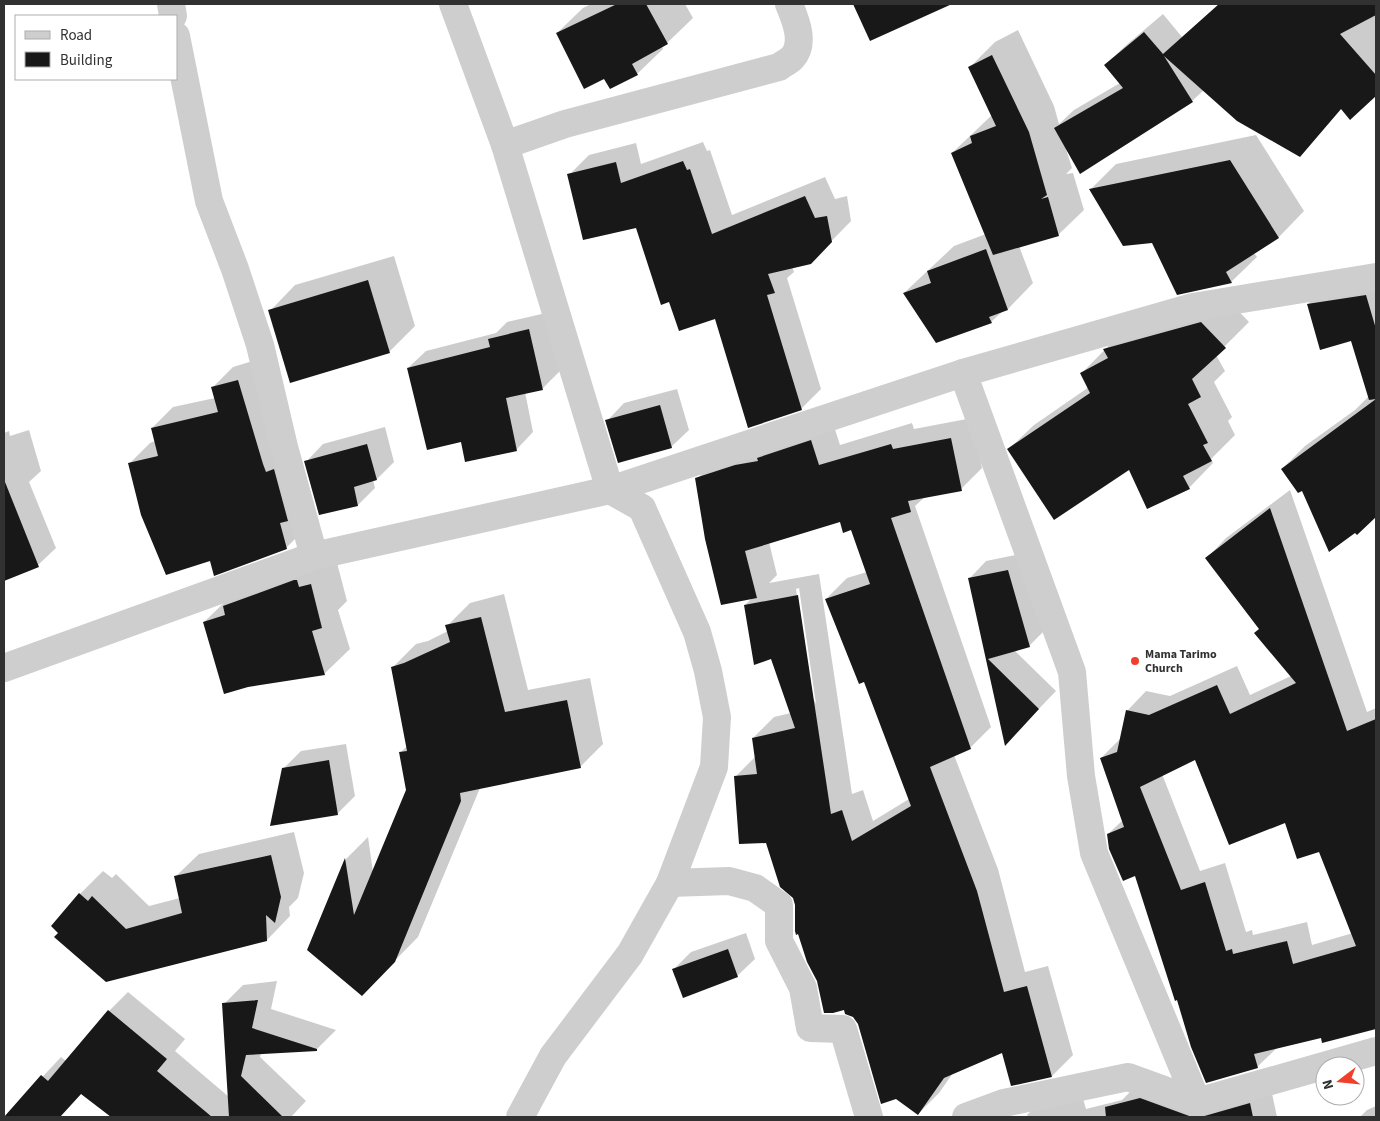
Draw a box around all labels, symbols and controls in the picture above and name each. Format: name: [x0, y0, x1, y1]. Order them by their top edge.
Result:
legend: [15, 15, 178, 80]
text: Road: [60, 25, 92, 46]
text: Building: [60, 50, 113, 71]
place label: Mama Tarimo Church: [1145, 646, 1217, 677]
marker: Mama Tarimo Church: [1129, 655, 1141, 667]
north arrow: [1315, 1056, 1365, 1106]
text: N: [1318, 1077, 1339, 1092]

